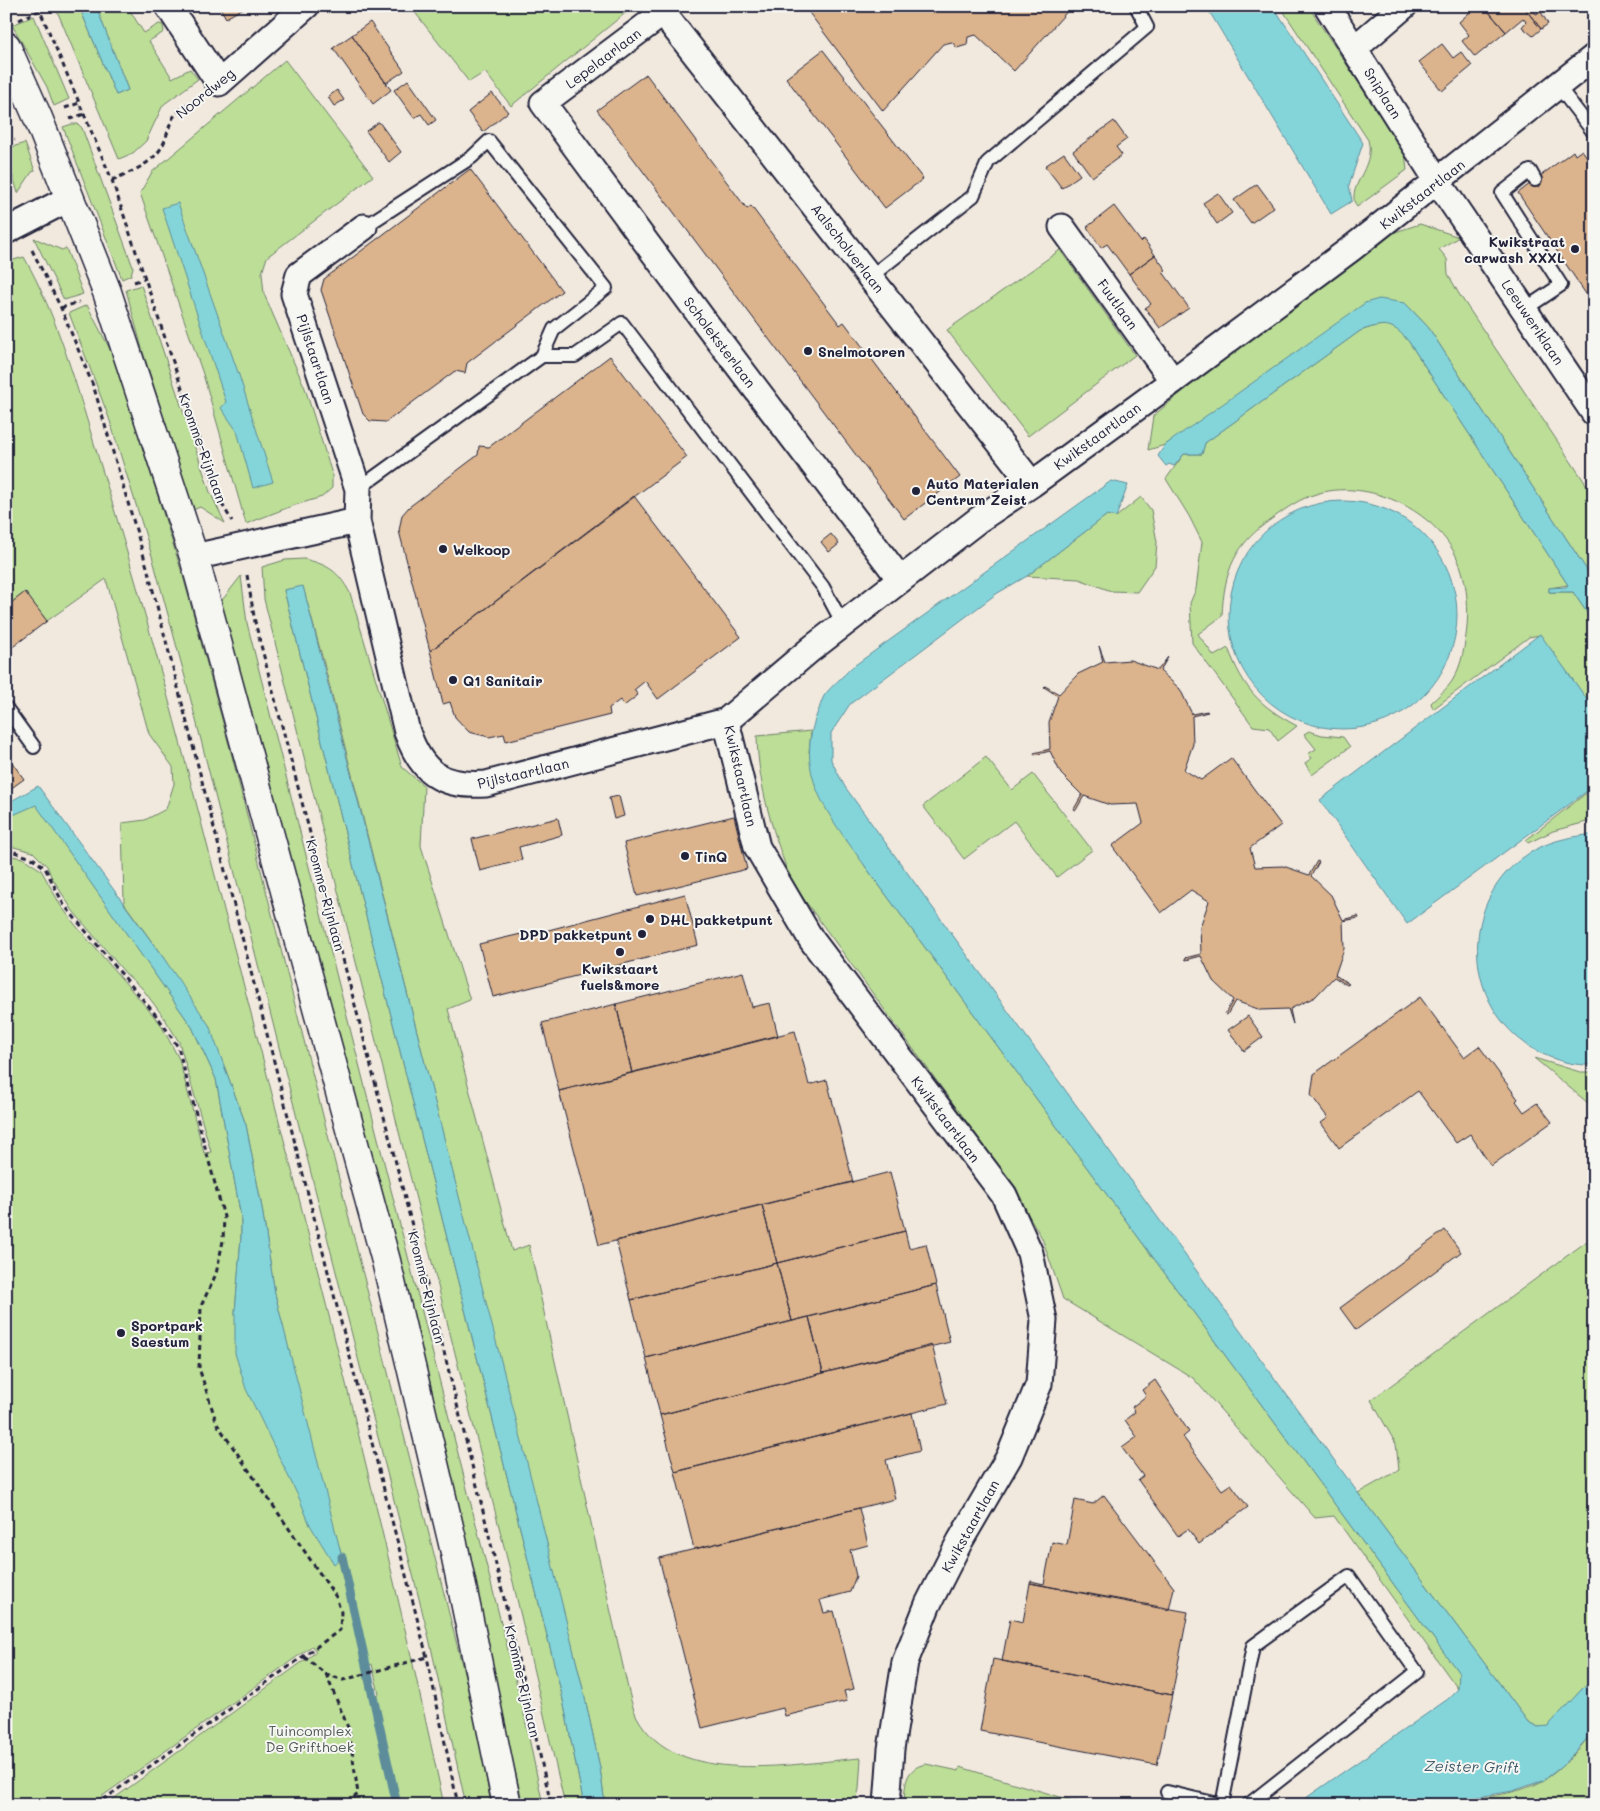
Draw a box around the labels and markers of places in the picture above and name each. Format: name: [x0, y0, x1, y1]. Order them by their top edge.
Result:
place label: Kwikstraat carwash XXXL: [1464, 232, 1565, 267]
marker: Kwikstraat carwash XXXL: [1569, 243, 1581, 255]
place label: Snelmotoren: [818, 342, 905, 361]
marker: Snelmotoren: [802, 345, 814, 357]
place label: Auto Materialen Centrum Zeist: [926, 474, 1039, 509]
marker: Auto Materialen Centrum Zeist: [910, 485, 922, 497]
place label: Welkoop: [453, 540, 511, 559]
marker: Welkoop: [437, 543, 449, 555]
place label: Q1 Sanitair: [463, 671, 542, 690]
marker: Q1 Sanitair: [447, 674, 459, 686]
place label: TinQ: [695, 847, 727, 866]
marker: TinQ: [679, 850, 691, 862]
place label: DHL pakketpunt: [660, 910, 773, 929]
marker: DHL pakketpunt: [644, 913, 656, 925]
place label: DPD pakketpunt: [519, 925, 632, 944]
marker: DPD pakketpunt: [636, 928, 648, 940]
marker: Kwikstaart fuels&more: [614, 946, 626, 958]
place label: Kwikstaart fuels&more: [581, 959, 659, 994]
place label: Sportpark Saestum: [131, 1316, 203, 1351]
marker: Sportpark Saestum: [115, 1327, 127, 1339]

